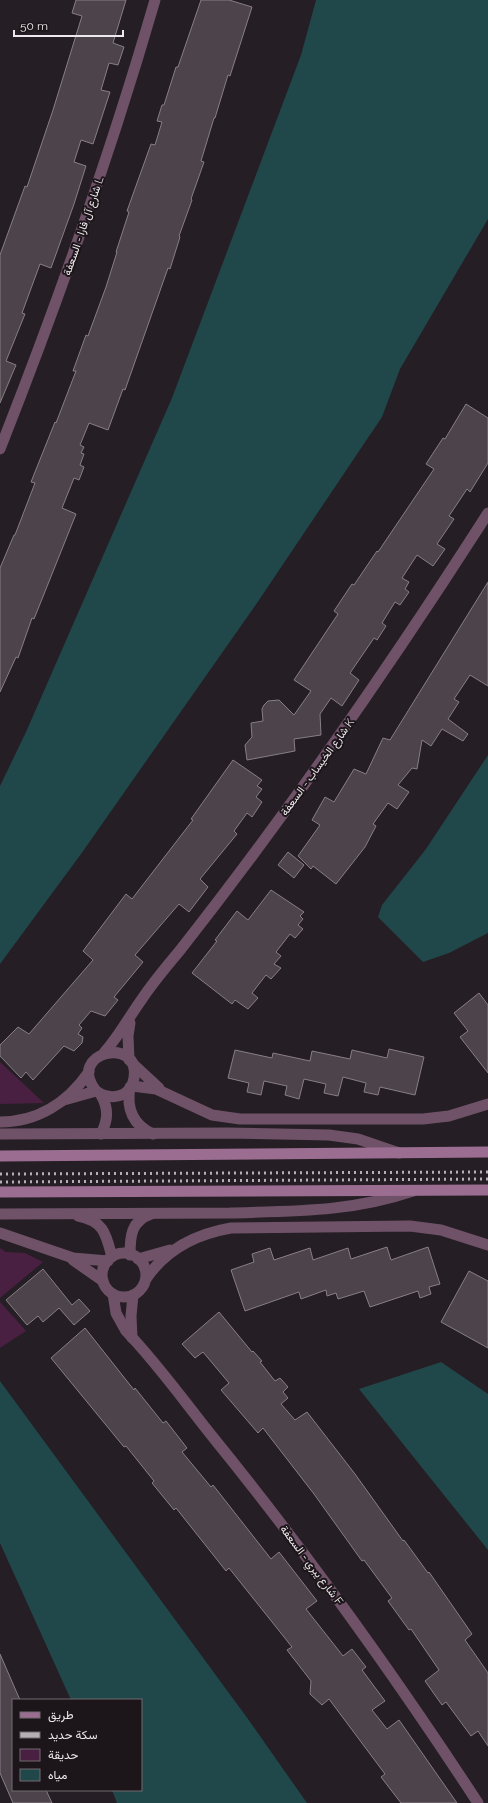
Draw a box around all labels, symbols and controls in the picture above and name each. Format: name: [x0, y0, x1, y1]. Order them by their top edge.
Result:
scale bar: [14, 12, 123, 38]
text: 50 m: [20, 19, 48, 33]
street label: شارع آل فارا - السعفة L: [60, 175, 108, 278]
street label: شارع الخيساب - السعفة K: [278, 716, 358, 819]
street label: شارع يبري - السعفة F: [275, 1523, 346, 1610]
legend: [12, 1699, 142, 1791]
text: طريق: [48, 1708, 74, 1723]
text: سكة حديد: [48, 1728, 97, 1742]
text: حديقة: [48, 1748, 78, 1762]
text: مياه: [48, 1768, 67, 1782]

